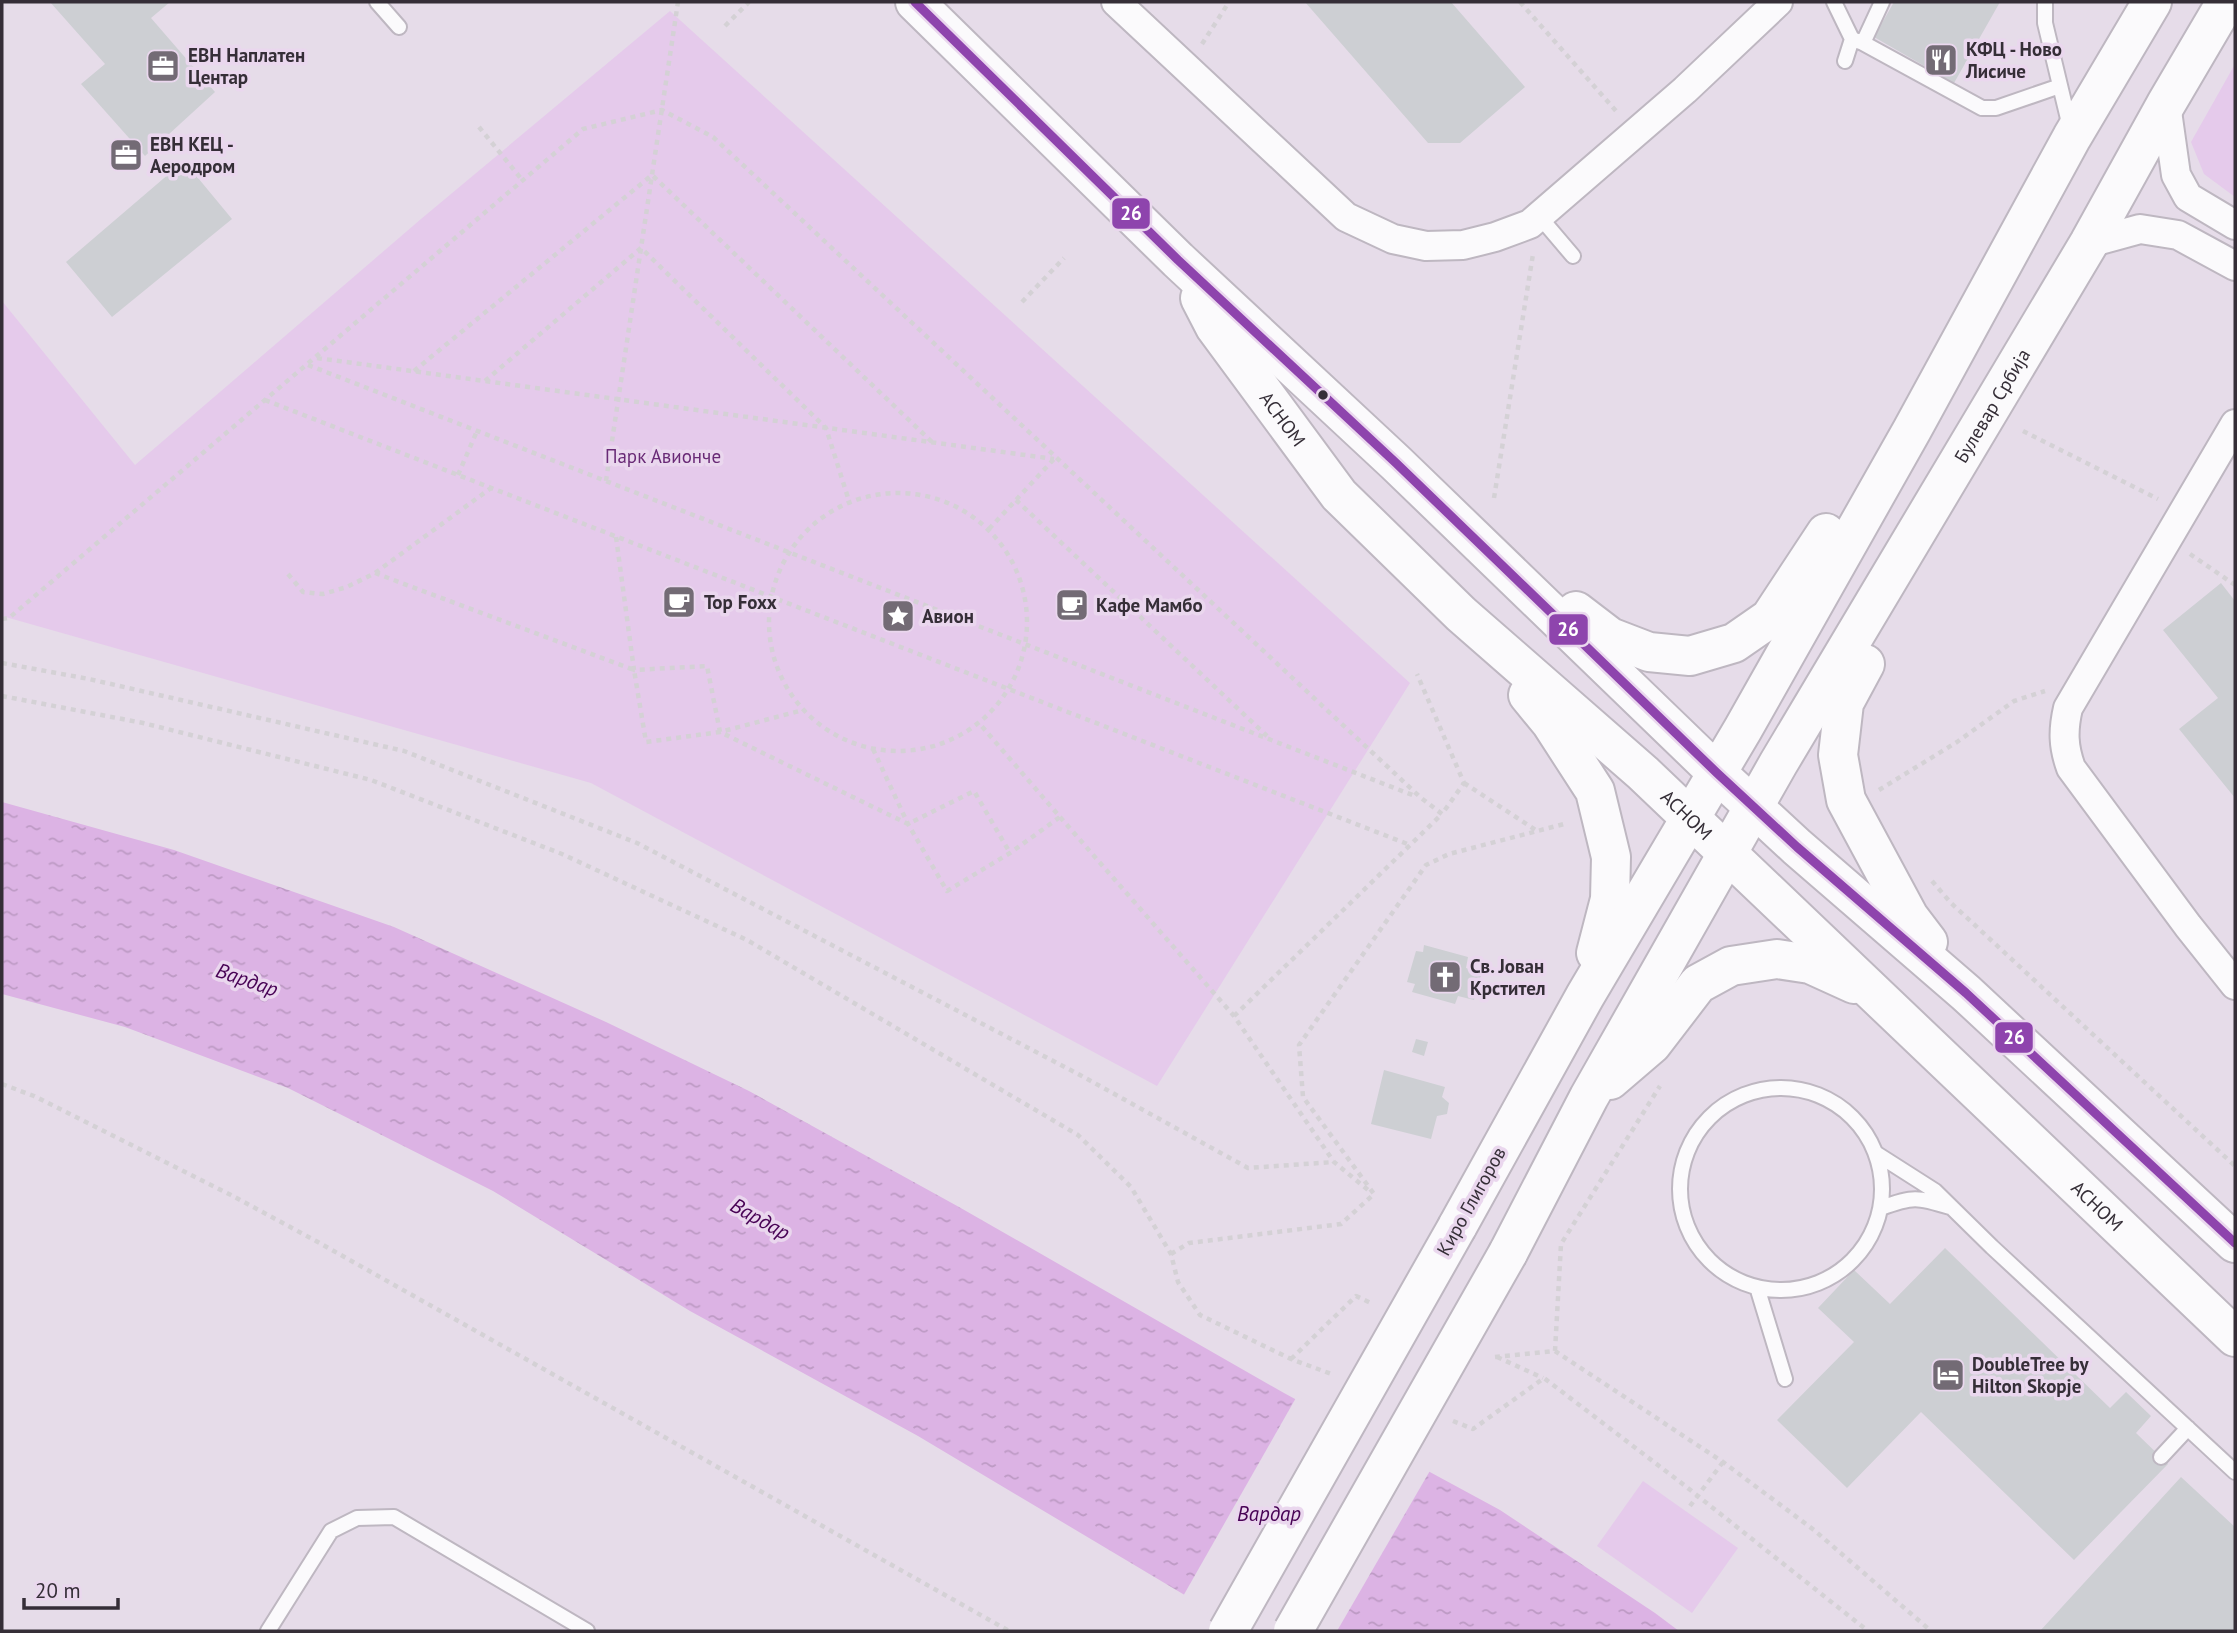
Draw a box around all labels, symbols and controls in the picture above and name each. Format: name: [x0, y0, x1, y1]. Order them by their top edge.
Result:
place label: КФЦ - Ново Лисиче: [1965, 37, 2062, 83]
restaurant icon: КФЦ - Ново Лисиче: [1922, 41, 1960, 79]
place label: ЕВН Наплатен Центар: [188, 43, 305, 89]
office icon: ЕВН Наплатен Центар: [144, 47, 182, 85]
place label: ЕВН КЕЦ - Аеродром: [150, 132, 235, 178]
office icon: ЕВН КЕЦ - Аеродром: [107, 136, 145, 174]
line badge: 26: [1111, 197, 1151, 230]
text: 26: [1120, 201, 1142, 225]
street label: Булевар Србија: [1949, 344, 2035, 467]
street label: АСНОМ: [1255, 387, 1311, 451]
unlabelled marker: [1316, 388, 1330, 402]
park label: Парк Авионче: [605, 444, 721, 468]
cafe icon: Top Foxx: [660, 583, 698, 621]
cafe icon: Кафе Мамбо: [1053, 586, 1091, 624]
place label: Top Foxx: [704, 590, 777, 614]
place label: Кафе Мамбо: [1096, 593, 1203, 617]
place icon: Авион: [879, 597, 917, 635]
place label: Авион: [922, 604, 974, 628]
line badge: 26: [1548, 613, 1589, 646]
text: 26: [1557, 617, 1579, 641]
street label: АСНОМ: [1656, 785, 1718, 845]
place label: Св. Јован Крстител: [1470, 954, 1546, 1000]
water label: Вардар: [213, 956, 282, 1003]
church icon: Св. Јован Крстител: [1426, 958, 1464, 996]
line badge: 26: [1994, 1021, 2034, 1054]
text: 26: [2003, 1025, 2025, 1049]
street label: Киро Глигоров: [1431, 1142, 1511, 1260]
street label: АСНОМ: [2066, 1176, 2128, 1236]
water label: Вардар: [726, 1191, 795, 1246]
place label: DoubleTree by Hilton Skopje: [1972, 1352, 2090, 1398]
hotel icon: DoubleTree by Hilton Skopje: [1929, 1356, 1967, 1394]
water label: Вардар: [1237, 1500, 1301, 1527]
scale bar: [24, 1566, 119, 1610]
text: 20 m: [35, 1577, 81, 1604]

